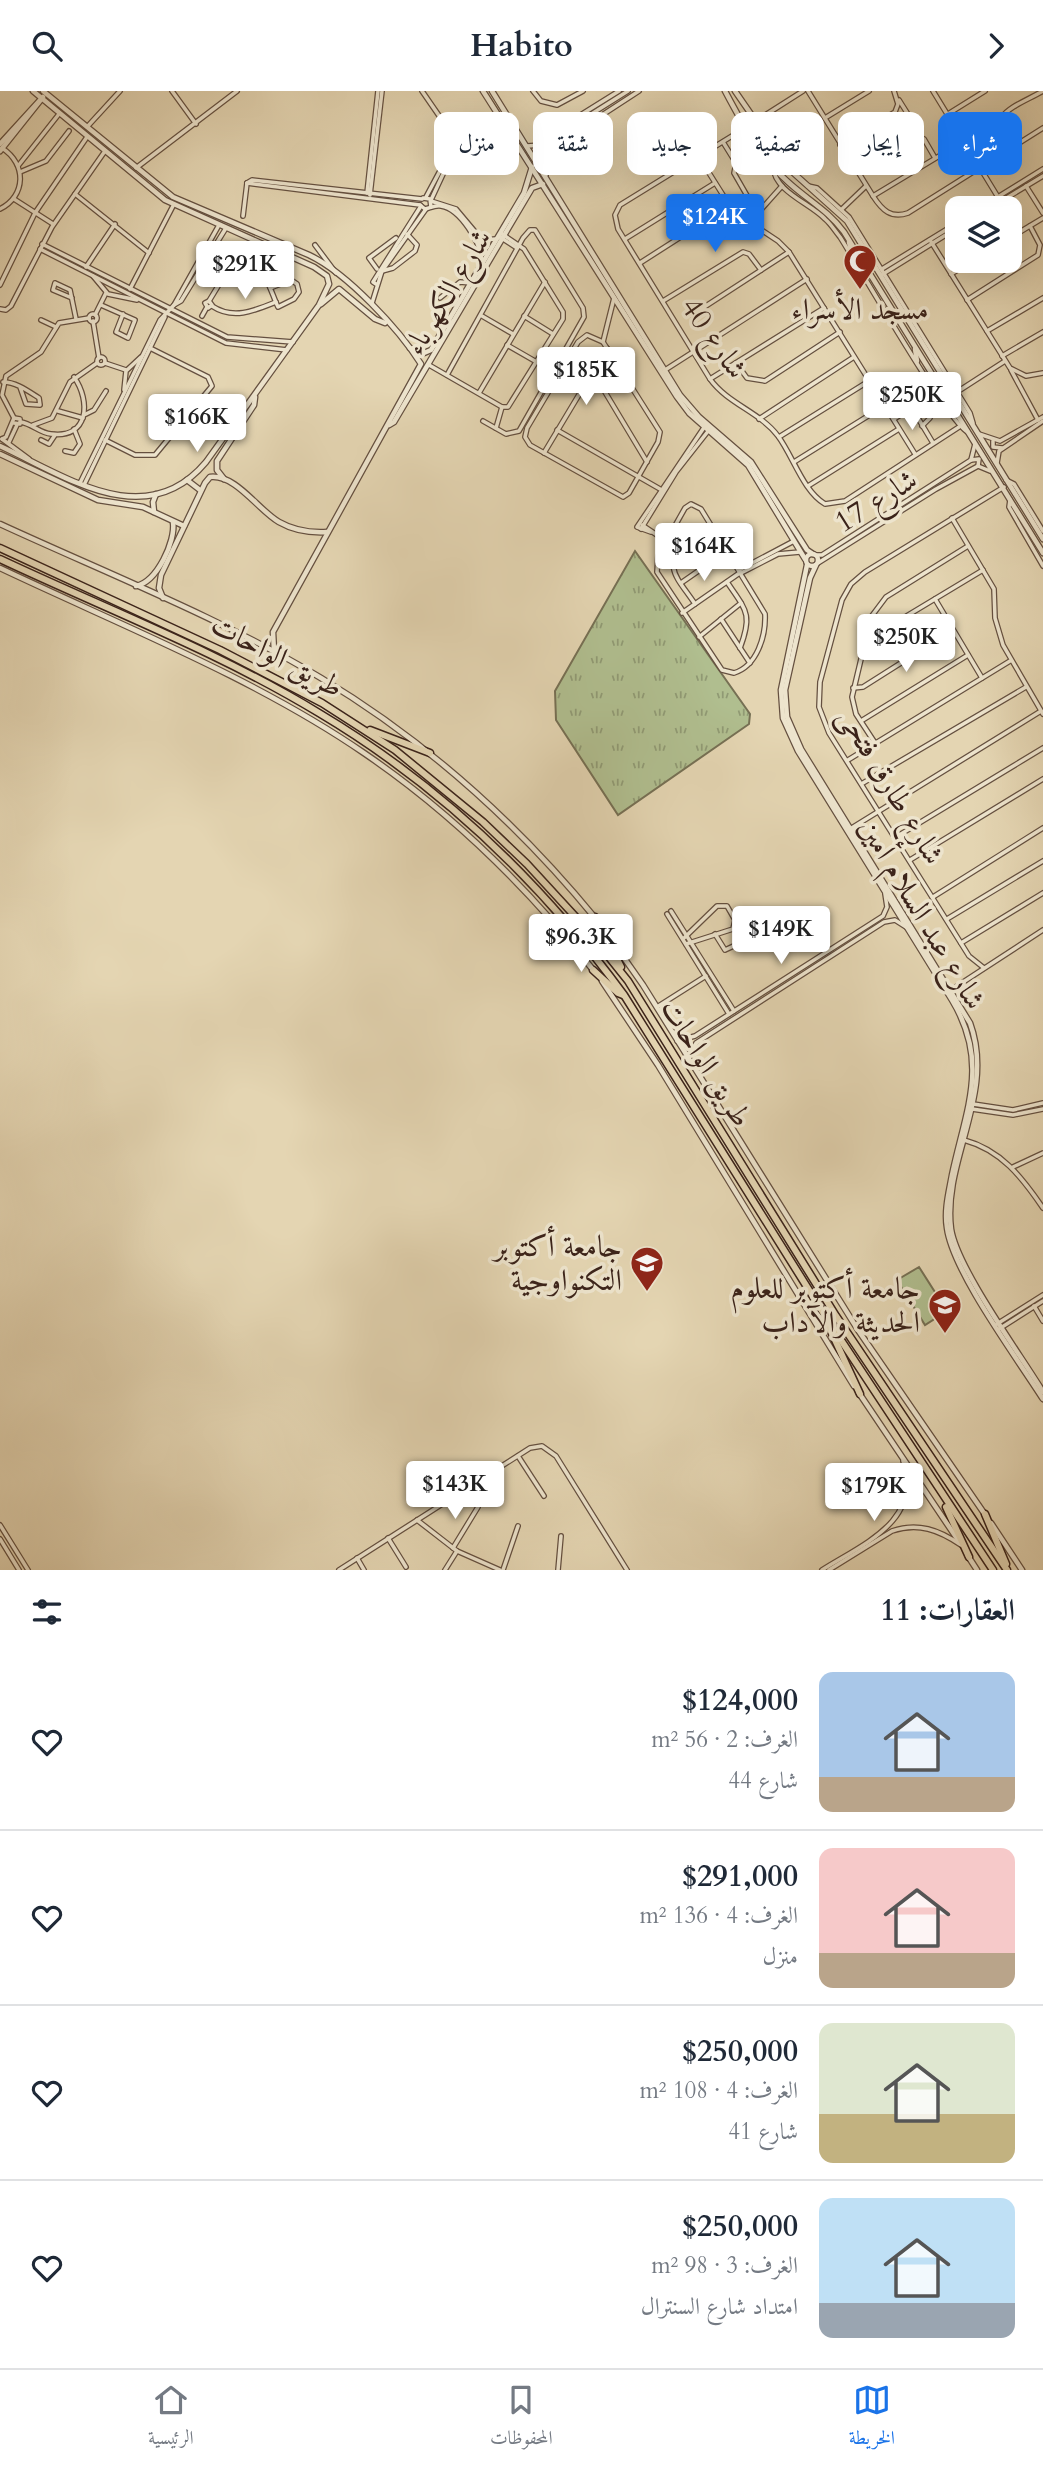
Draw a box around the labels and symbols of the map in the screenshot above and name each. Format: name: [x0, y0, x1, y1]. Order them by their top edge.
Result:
pin: $124K: [666, 195, 764, 254]
street label: شارع الكهرباء: [394, 221, 505, 365]
pin: $291K: [196, 241, 294, 301]
mosque icon: مسجد الأسراء: [841, 242, 879, 291]
place label: مسجد الأسراء: [791, 288, 929, 330]
street label: شارع 40: [668, 289, 757, 389]
pin: $185K: [537, 347, 635, 407]
pin: $250K: [863, 373, 961, 432]
pin: $166K: [148, 395, 246, 454]
street label: شارع 17: [827, 460, 928, 546]
pin: $164K: [655, 524, 753, 583]
street label: طريق الواحات: [204, 604, 350, 708]
pin: $250K: [857, 615, 955, 674]
street label: شارع طارق فتحى: [824, 700, 954, 874]
street label: شارع عبد السلام أمين: [844, 810, 996, 1020]
pin: $149K: [732, 907, 830, 966]
pin: $96.3K: [524, 915, 638, 974]
street label: طريق الواحات: [650, 991, 762, 1135]
place label: جامعة أكتوبر التكنواوجية: [491, 1225, 622, 1301]
school or university icon: جامعة أكتوبر التكنواوجية: [628, 1244, 666, 1293]
place label: جامعة أكتوبر للعلوم الحديثة والآداب: [731, 1267, 920, 1343]
school or university icon: جامعة أكتوبر للعلوم الحديثة والآداب: [926, 1286, 964, 1335]
pin: $143K: [406, 1461, 504, 1521]
pin: $179K: [825, 1463, 923, 1523]

